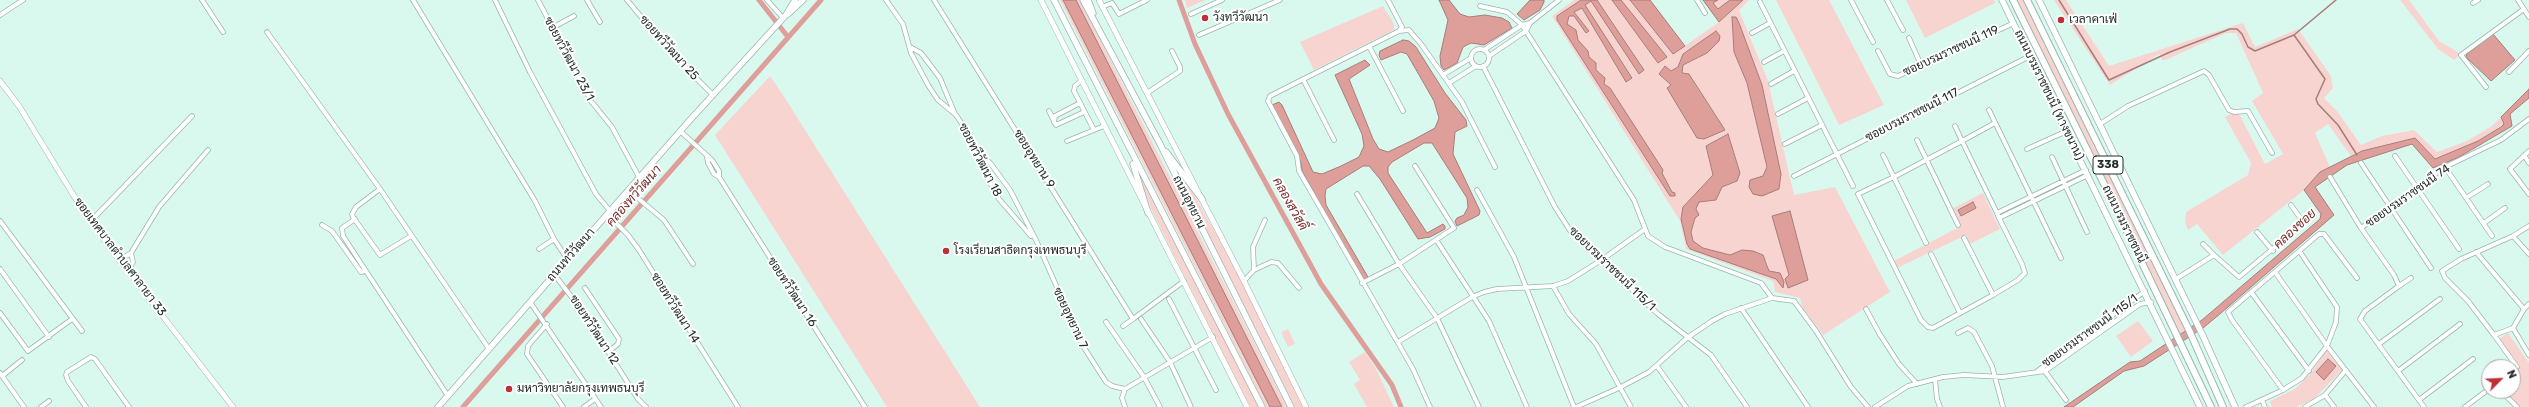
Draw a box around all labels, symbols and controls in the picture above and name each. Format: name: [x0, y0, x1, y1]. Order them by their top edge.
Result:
place label: วังทวีวัฒนา: [1213, 11, 1268, 25]
street label: ซอยทวีวัฒนา 25: [636, 13, 702, 83]
marker: วังทวีวัฒนา: [1200, 13, 1210, 23]
place label: เวลาคาเฟ่: [2069, 13, 2117, 27]
street label: ซอยทวีวัฒนา 23/1: [541, 15, 597, 103]
marker: เวลาคาเฟ่: [2056, 15, 2066, 25]
street label: ซอยบรมราชชนนี 119: [1901, 22, 2001, 80]
street label: ถนนบรมราชชนนี (ทางขนาน): [2011, 28, 2087, 162]
street label: ซอยบรมราชชนนี 117: [1863, 85, 1961, 145]
street label: ซอยทวีวัฒนา 18: [955, 121, 1005, 199]
street label: ซอยอุทยาน 9: [1010, 127, 1058, 191]
road number: 338: [2093, 156, 2123, 174]
street label: ซอยบรมราชชนนี 74: [2363, 161, 2453, 231]
water label: คลองทวีวัฒนา: [603, 162, 665, 230]
street label: ถนนอุทยาน: [1170, 173, 1208, 231]
water label: คลองสวัสดิ์: [1269, 175, 1311, 233]
street label: ถนนบรมราชชนนี: [2099, 183, 2149, 265]
street label: ซอยเทศบาลตำบลศาลายา 33: [71, 195, 169, 319]
water label: คลองซอย: [2270, 206, 2320, 252]
street label: ซอยบรมราชชนนี 115/1: [1566, 224, 1658, 314]
street label: ถนนทวีวัฒนา: [544, 225, 598, 285]
place label: โรงเรียนสาธิตกรุงเทพธนบุรี: [954, 244, 1087, 258]
marker: โรงเรียนสาธิตกรุงเทพธนบุรี: [941, 246, 951, 256]
street label: ซอยทวีวัฒนา 16: [764, 254, 820, 330]
street label: ซอยทวีวัฒนา 14: [648, 270, 702, 346]
street label: ซอยอุทยาน 7: [1050, 285, 1090, 351]
street label: ซอยบรมราชชนนี 115/1: [2039, 291, 2141, 371]
street label: ซอยทวีวัฒนา 12: [566, 293, 622, 367]
north arrow: [2481, 359, 2521, 399]
text: N: [2504, 368, 2519, 381]
place label: มหาวิทยาลัยกรุงเทพธนบุรี: [517, 382, 644, 396]
marker: มหาวิทยาลัยกรุงเทพธนบุรี: [504, 384, 514, 394]

